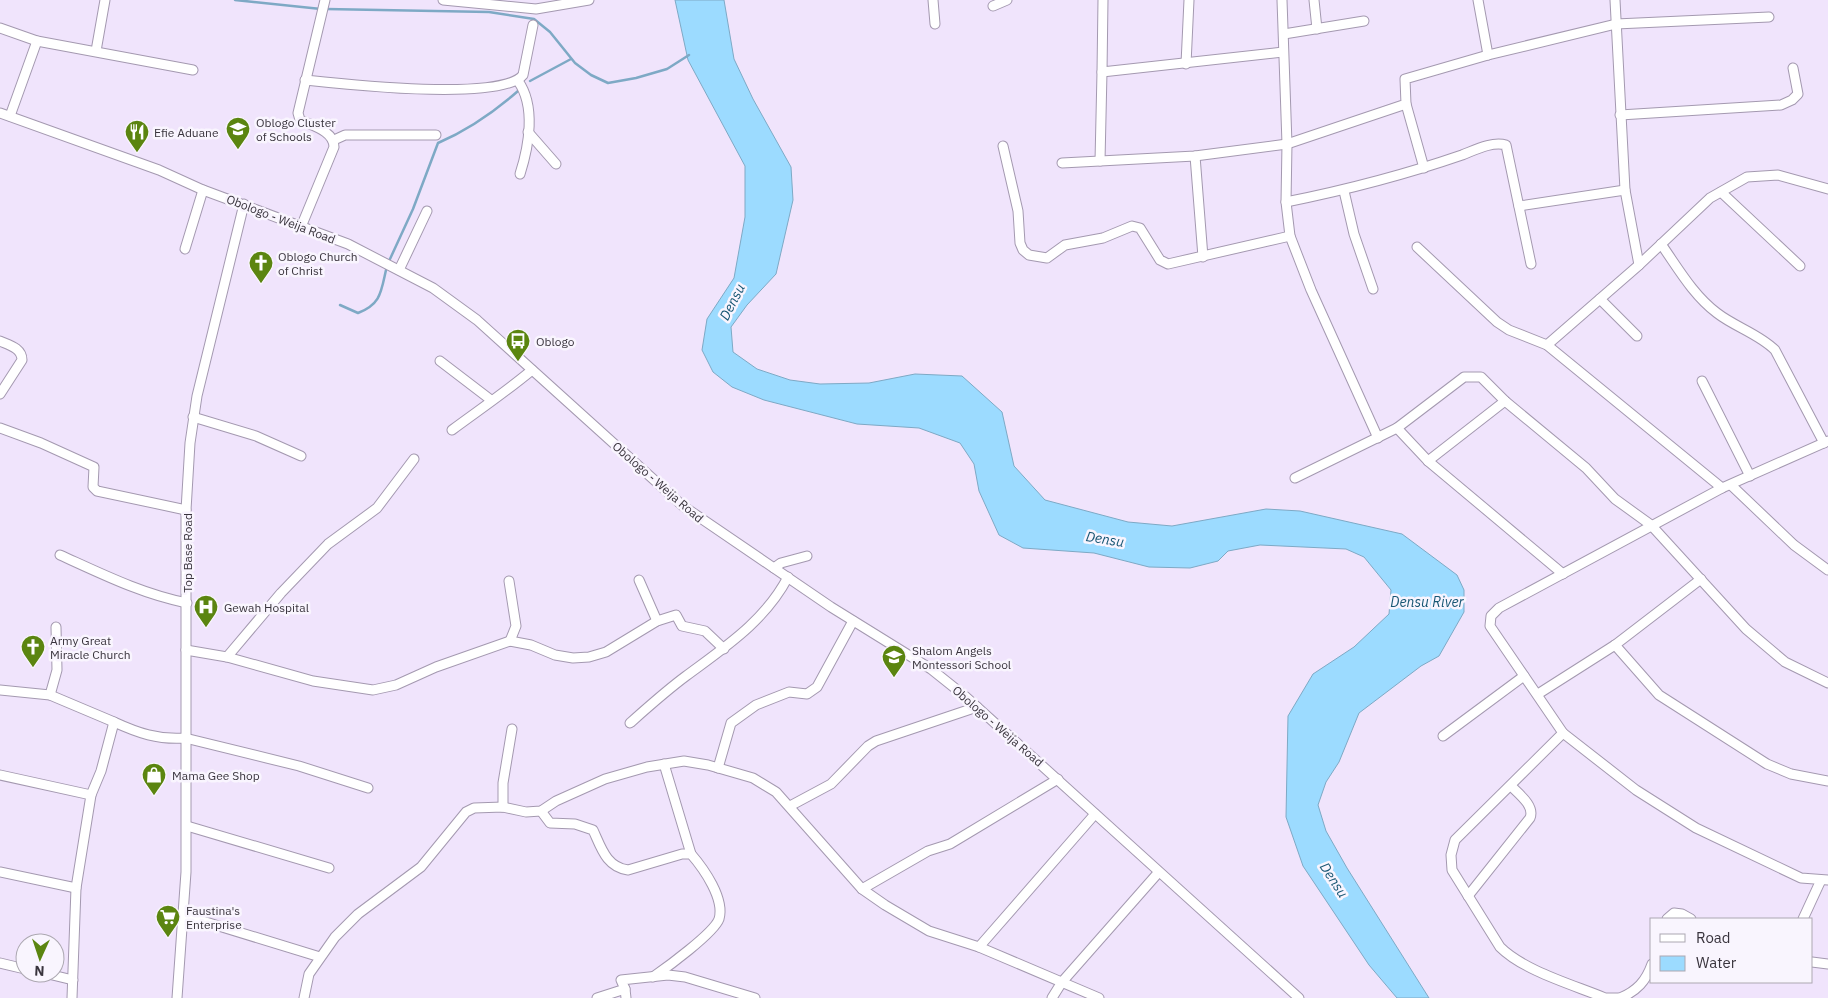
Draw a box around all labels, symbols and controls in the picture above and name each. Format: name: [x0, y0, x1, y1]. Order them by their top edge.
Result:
place label: Oblogo Cluster of Schools: [256, 115, 336, 144]
school or university icon: Oblogo Cluster of Schools: [225, 116, 251, 150]
restaurant icon: Efie Aduane: [124, 119, 150, 153]
place label: Efie Aduane: [154, 125, 219, 140]
street label: Obologo - Weija Road: [224, 191, 338, 247]
place label: Oblogo Church of Christ: [278, 249, 358, 278]
church icon: Oblogo Church of Christ: [248, 250, 274, 284]
water label: Densu: [715, 281, 749, 323]
bus stop icon: Oblogo: [505, 328, 531, 362]
place label: Oblogo: [536, 334, 575, 349]
street label: Obologo - Weija Road: [609, 438, 707, 526]
street label: Top Base Road: [180, 513, 195, 593]
water label: Densu: [1085, 527, 1126, 551]
water label: Densu River: [1390, 593, 1465, 611]
hospital icon: Gewah Hospital: [193, 594, 219, 628]
place label: Gewah Hospital: [224, 600, 309, 615]
place label: Army Great Miracle Church: [50, 633, 131, 662]
church icon: Army Great Miracle Church: [20, 634, 46, 668]
place label: Shalom Angels Montessori School: [912, 643, 1011, 672]
school or university icon: Shalom Angels Montessori School: [881, 644, 907, 678]
street label: Obologo - Weija Road: [949, 682, 1047, 770]
shop icon: Mama Gee Shop: [141, 762, 167, 796]
place label: Mama Gee Shop: [172, 768, 260, 783]
water label: Densu: [1316, 859, 1352, 901]
place label: Faustina's Enterprise: [186, 903, 242, 932]
supermarket icon: Faustina's Enterprise: [155, 904, 181, 938]
legend: [1650, 918, 1813, 983]
text: Road: [1696, 928, 1731, 947]
north arrow: [15, 933, 65, 983]
text: Water: [1696, 953, 1737, 972]
text: N: [34, 962, 45, 980]

